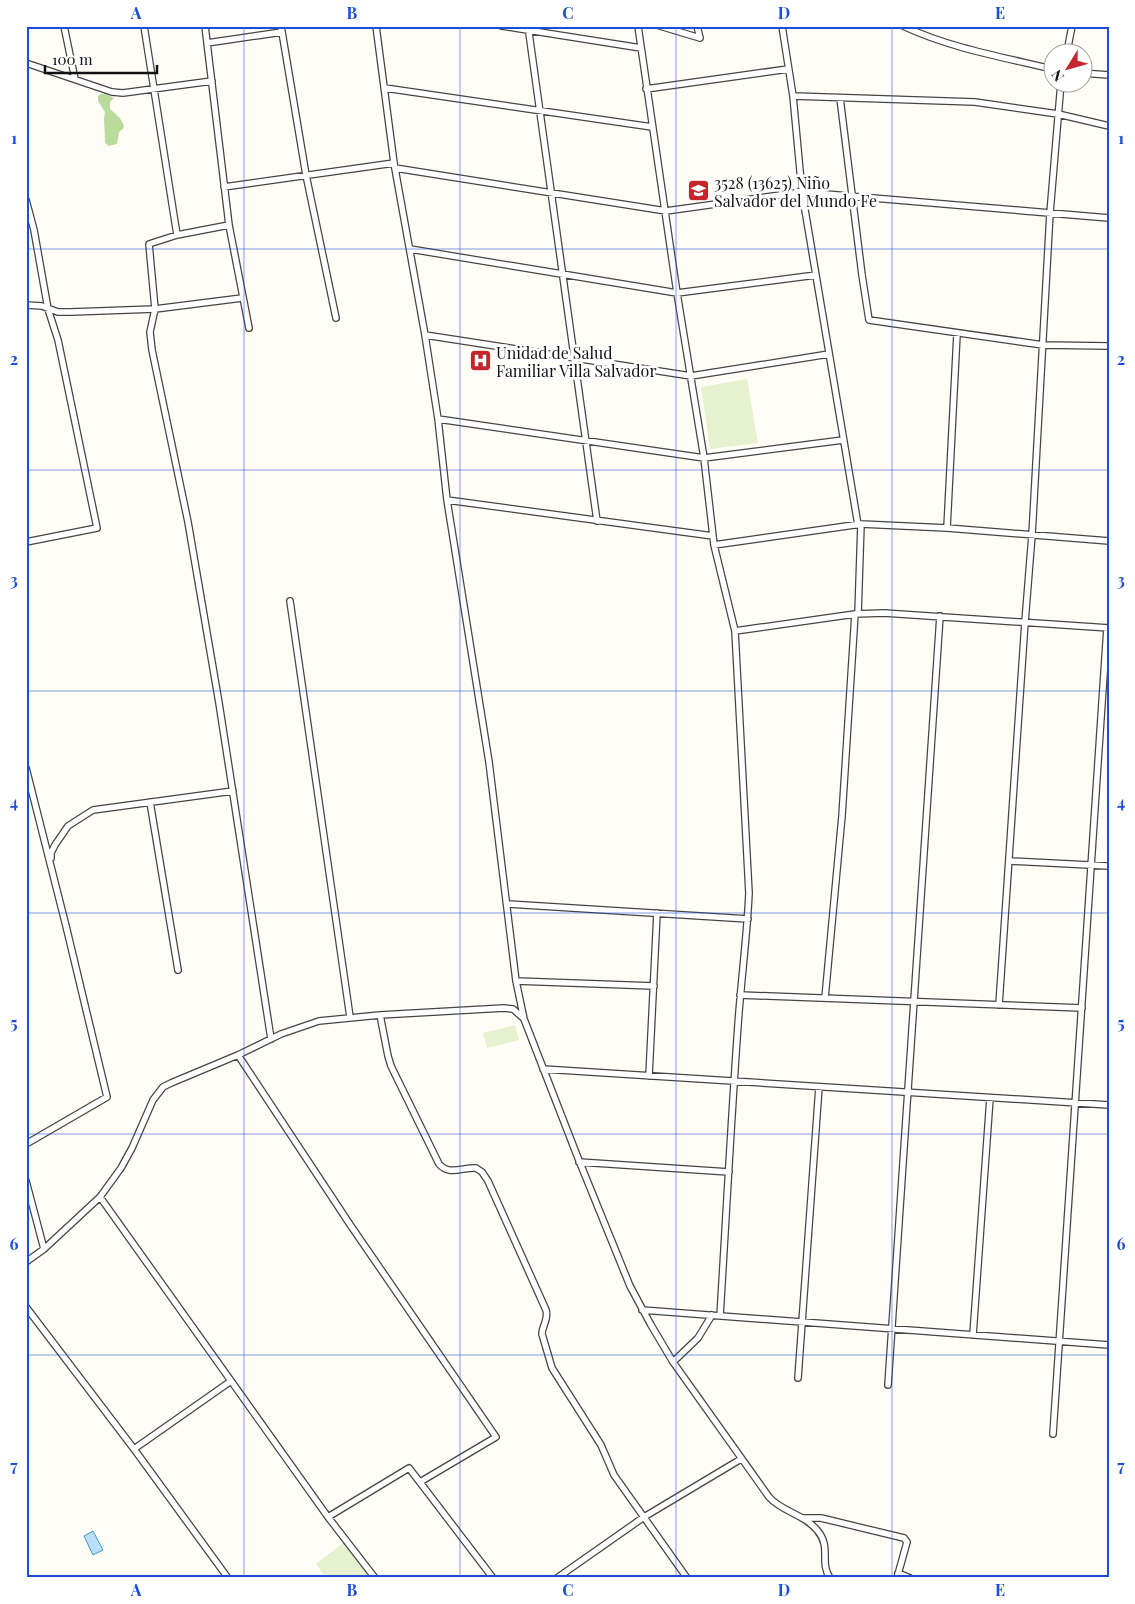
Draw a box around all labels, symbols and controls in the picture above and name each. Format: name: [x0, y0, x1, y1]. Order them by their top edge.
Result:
text: A: [130, 2, 142, 23]
text: B: [347, 2, 358, 23]
text: C: [562, 2, 574, 23]
text: D: [778, 2, 790, 23]
text: E: [995, 2, 1005, 23]
scale bar: [45, 42, 158, 74]
north arrow: [1042, 42, 1092, 92]
text: 100 m: [52, 49, 93, 69]
text: N: [1047, 66, 1068, 86]
text: 1: [11, 127, 17, 148]
text: 1: [1118, 127, 1124, 148]
place label: 3528 (13625) Niño Salvador del Mundo Fe: [714, 172, 877, 211]
school or university icon: 3528 (13625) Niño Salvador del Mundo Fe: [686, 179, 710, 203]
place label: Unidad de Salud Familiar Villa Salvador: [496, 342, 657, 381]
text: 2: [10, 348, 18, 369]
text: 2: [1117, 348, 1125, 369]
hospital icon: Unidad de Salud Familiar Villa Salvador: [468, 349, 492, 373]
text: 3: [10, 569, 18, 590]
text: 3: [1117, 569, 1125, 590]
text: 4: [10, 791, 18, 812]
text: 4: [1117, 791, 1125, 812]
text: 5: [10, 1012, 18, 1033]
text: 5: [1117, 1012, 1125, 1033]
text: 6: [10, 1233, 19, 1254]
text: 6: [1117, 1233, 1126, 1254]
text: 7: [10, 1455, 18, 1476]
text: 7: [1117, 1455, 1125, 1476]
text: A: [130, 1579, 142, 1600]
text: B: [347, 1579, 358, 1600]
text: C: [562, 1579, 574, 1600]
text: D: [778, 1579, 790, 1600]
text: E: [995, 1579, 1005, 1600]

